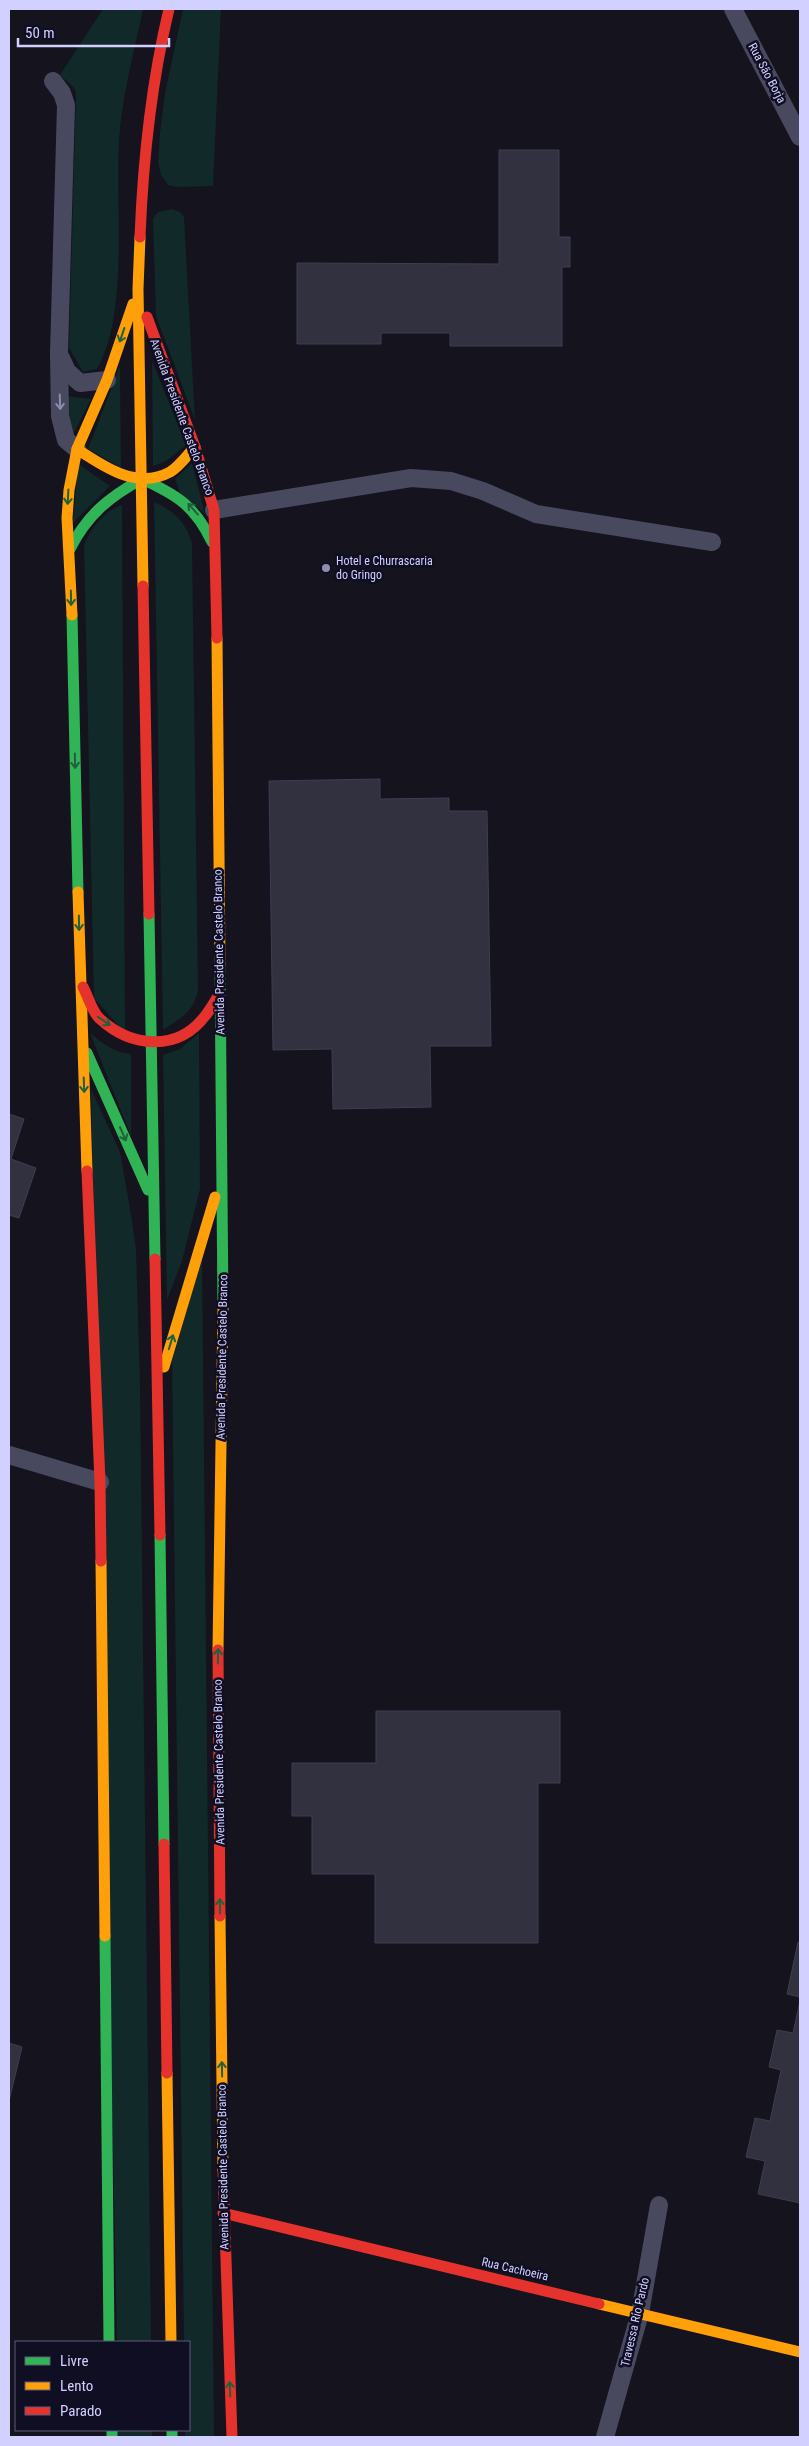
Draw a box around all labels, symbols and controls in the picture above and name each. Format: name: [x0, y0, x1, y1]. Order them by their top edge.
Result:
scale bar: [18, 15, 169, 47]
text: 50 m: [25, 24, 55, 42]
street label: Rua São Borja: [745, 41, 789, 106]
one-way arrow: [117, 327, 126, 342]
street label: Avenida Presidente Castelo Branco: [147, 337, 217, 497]
one-way arrow: [55, 393, 65, 409]
one-way arrow: [64, 488, 73, 504]
one-way arrow: [187, 503, 199, 516]
place label: Hotel e Churrascaria do Gringo: [336, 554, 433, 582]
marker: Hotel e Churrascaria do Gringo: [320, 562, 332, 574]
one-way arrow: [66, 590, 76, 606]
one-way arrow: [70, 752, 80, 768]
street label: Avenida Presidente Castelo Branco: [211, 869, 227, 1035]
one-way arrow: [74, 914, 84, 931]
one-way arrow: [97, 1016, 111, 1026]
one-way arrow: [79, 1077, 88, 1093]
one-way arrow: [119, 1126, 129, 1141]
street label: Avenida Presidente Castelo Branco: [214, 1274, 230, 1440]
one-way arrow: [167, 1334, 177, 1350]
one-way arrow: [213, 1648, 223, 1664]
street label: Avenida Presidente Castelo Branco: [211, 1679, 227, 1845]
one-way arrow: [215, 1898, 225, 1914]
one-way arrow: [217, 2061, 227, 2077]
street label: Avenida Presidente Castelo Branco: [215, 2084, 231, 2250]
street label: Rua Cachoeira: [480, 2255, 550, 2284]
street label: Travessa Rio Pardo: [618, 2276, 652, 2368]
legend: [15, 2341, 190, 2431]
text: Livre: [60, 2352, 88, 2370]
text: Lento: [60, 2377, 93, 2395]
one-way arrow: [226, 2381, 235, 2397]
text: Parado: [60, 2402, 102, 2420]

